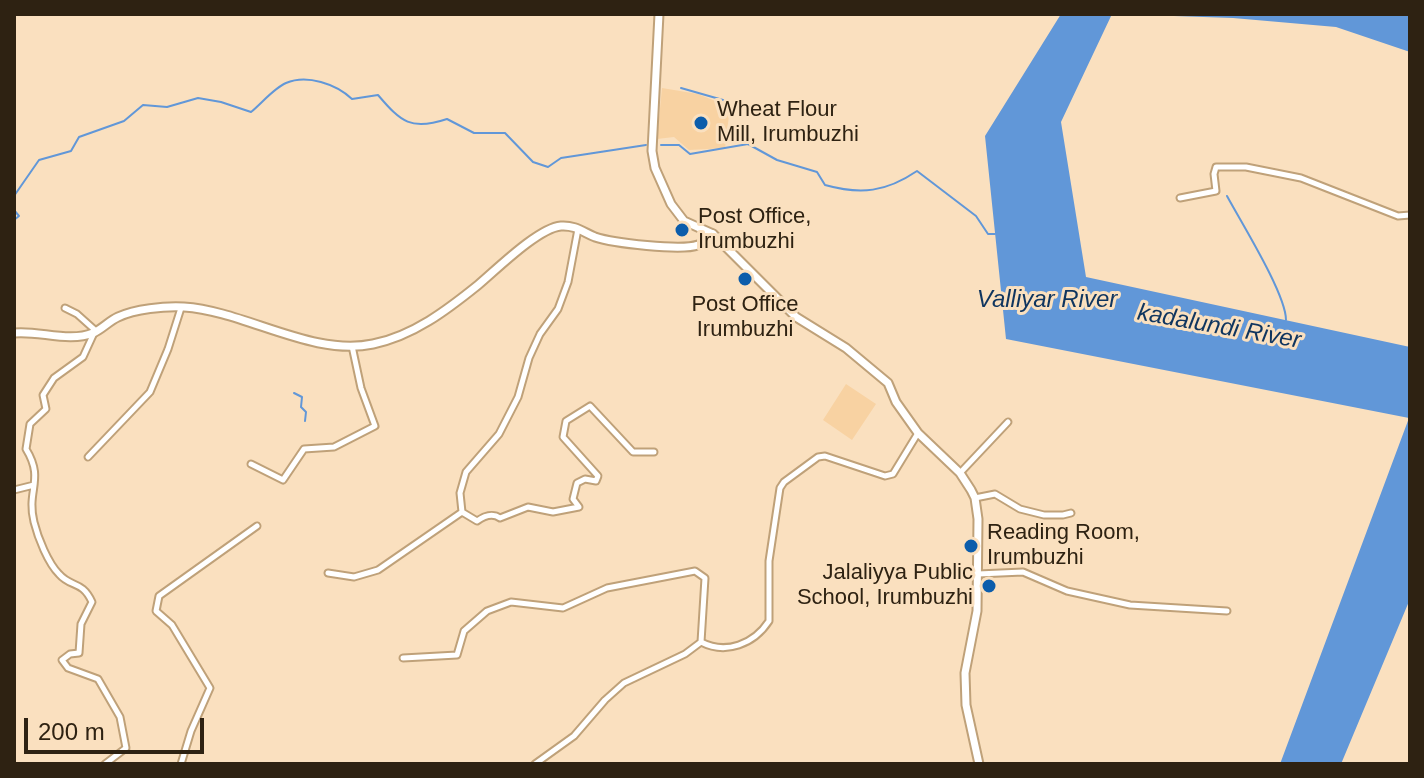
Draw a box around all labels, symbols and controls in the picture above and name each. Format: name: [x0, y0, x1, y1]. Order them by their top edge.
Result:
place label: Wheat Flour Mill, Irumbuzhi: [717, 97, 859, 148]
marker: Wheat Flour Mill, Irumbuzhi: [692, 114, 710, 132]
place label: Post Office, Irumbuzhi: [698, 204, 811, 256]
marker: Post Office, Irumbuzhi: [673, 221, 691, 239]
marker: Post Office Irumbuzhi: [736, 270, 754, 288]
water label: Valliyar River: [977, 286, 1117, 314]
place label: Post Office Irumbuzhi: [691, 292, 799, 344]
water label: kadalundi River: [1135, 298, 1303, 356]
place label: Reading Room, Irumbuzhi: [987, 520, 1140, 572]
marker: Reading Room, Irumbuzhi: [962, 537, 980, 555]
place label: Jalaliyya Public School, Irumbuzhi: [797, 560, 973, 612]
marker: Jalaliyya Public School, Irumbuzhi: [980, 577, 998, 595]
scale bar: [28, 702, 208, 752]
text: 200 m: [38, 718, 105, 745]

